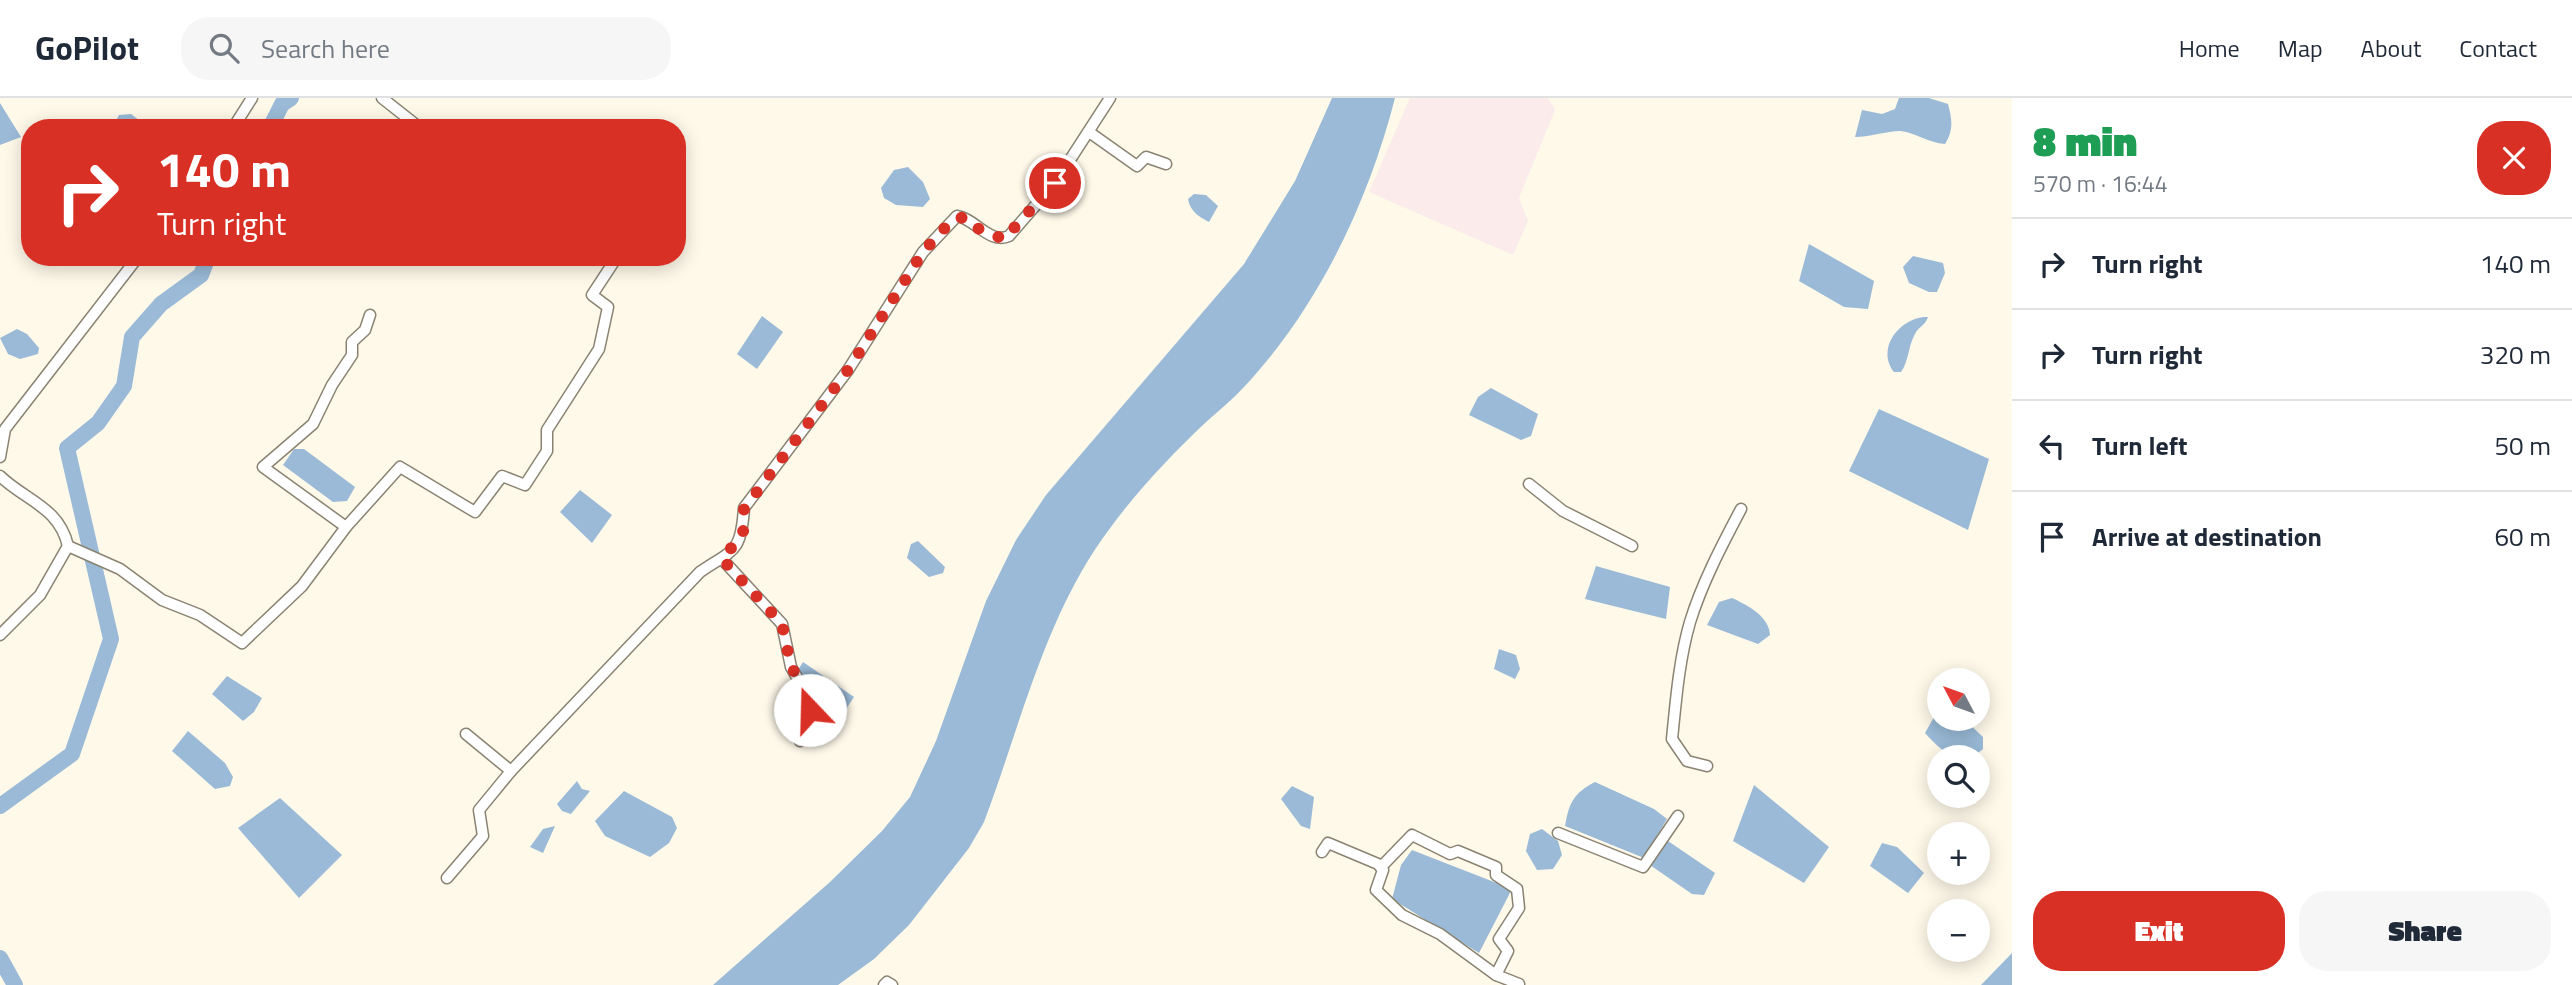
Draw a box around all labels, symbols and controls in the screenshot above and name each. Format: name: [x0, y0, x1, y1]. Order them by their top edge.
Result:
search box: [181, 17, 671, 80]
text: GoPilot: [35, 23, 139, 73]
icon: search: [205, 29, 243, 67]
text: Search here: [261, 29, 390, 68]
text: Home: [2179, 30, 2240, 66]
text: Map: [2278, 30, 2323, 66]
text: About: [2361, 30, 2421, 66]
text: Contact: [2459, 30, 2537, 66]
text: 8 min: [2033, 108, 2137, 172]
button: close: [2477, 121, 2551, 195]
text: 140 m: [157, 131, 291, 206]
icon: right: [42, 147, 133, 238]
pin: [1025, 153, 1085, 213]
icon: arrive: [1036, 164, 1074, 202]
text: 570 m · 16:44: [2033, 166, 2168, 201]
text: Turn right: [157, 199, 286, 247]
text: Turn right: [2092, 244, 2203, 283]
text: 140 m: [2480, 244, 2551, 283]
icon: right: [2033, 245, 2071, 283]
text: Turn right: [2092, 335, 2203, 374]
text: 320 m: [2480, 335, 2551, 374]
icon: right: [2033, 336, 2071, 374]
text: Turn left: [2092, 426, 2187, 465]
text: 50 m: [2494, 426, 2551, 465]
icon: left: [2033, 427, 2071, 465]
text: Arrive at destination: [2092, 517, 2322, 556]
text: 60 m: [2494, 517, 2551, 556]
icon: arrive: [2033, 518, 2071, 556]
north arrow: [1927, 668, 1990, 732]
map controls: [1927, 668, 1990, 962]
position arrow: [773, 673, 847, 747]
button: search: [1927, 745, 1990, 808]
button: +: [1927, 822, 1990, 885]
button: Exit: [2033, 891, 2285, 971]
button: Share: [2299, 891, 2551, 971]
button: −: [1927, 899, 1990, 962]

